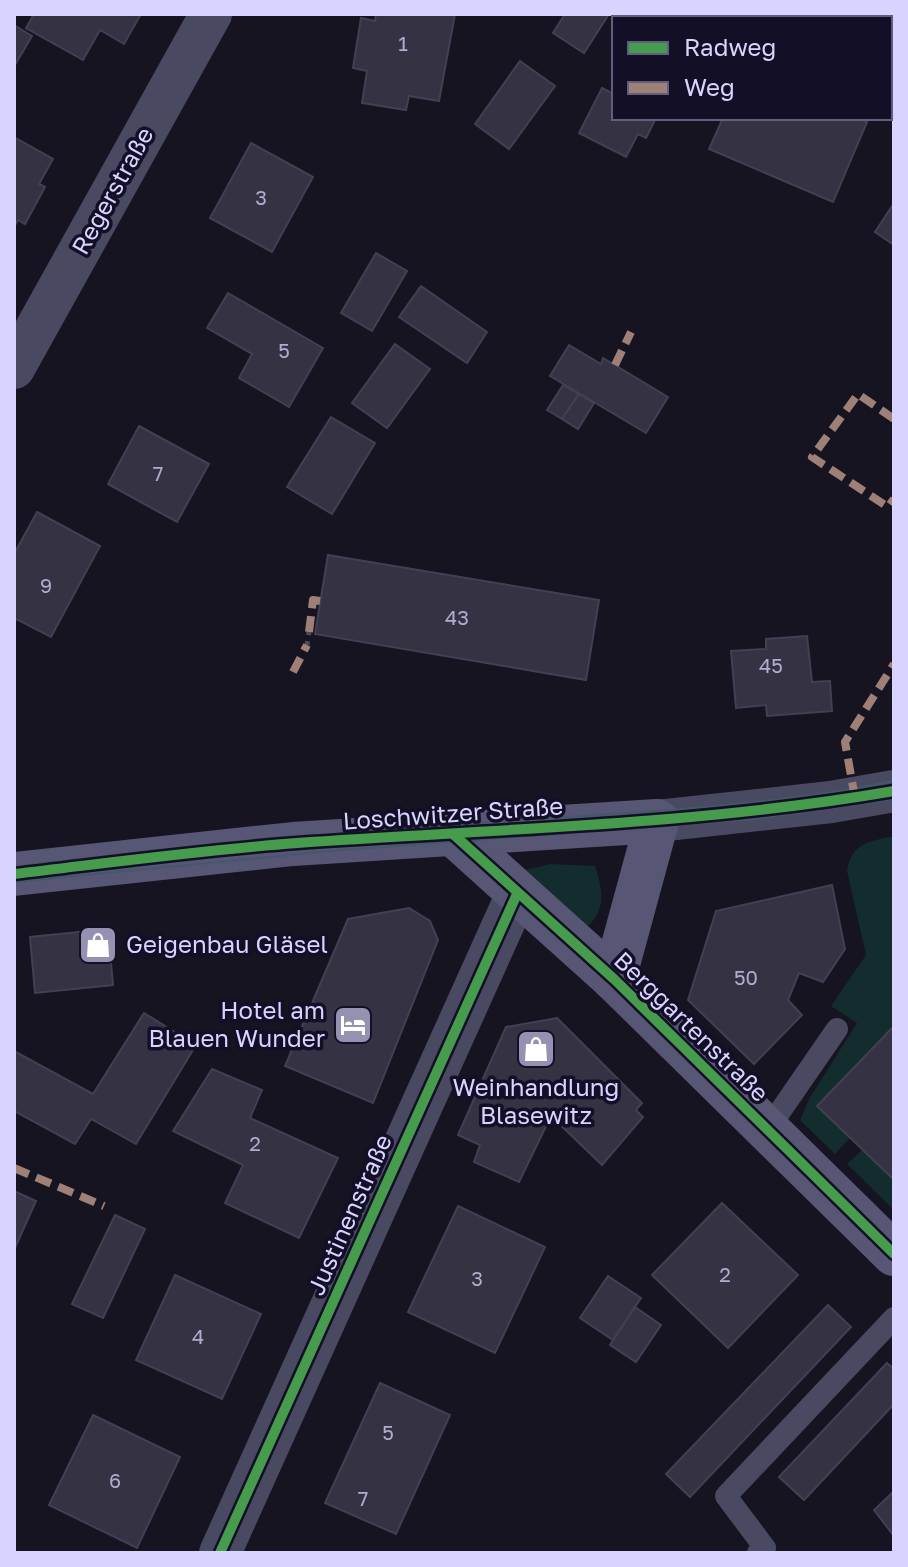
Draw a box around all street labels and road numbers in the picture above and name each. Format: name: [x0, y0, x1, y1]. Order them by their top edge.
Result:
street label: Regerstraße: [65, 122, 159, 259]
street label: Loschwitzer Straße: [342, 790, 564, 835]
street label: Berggartenstraße: [609, 945, 775, 1107]
street label: Justinenstraße: [300, 1130, 397, 1299]

